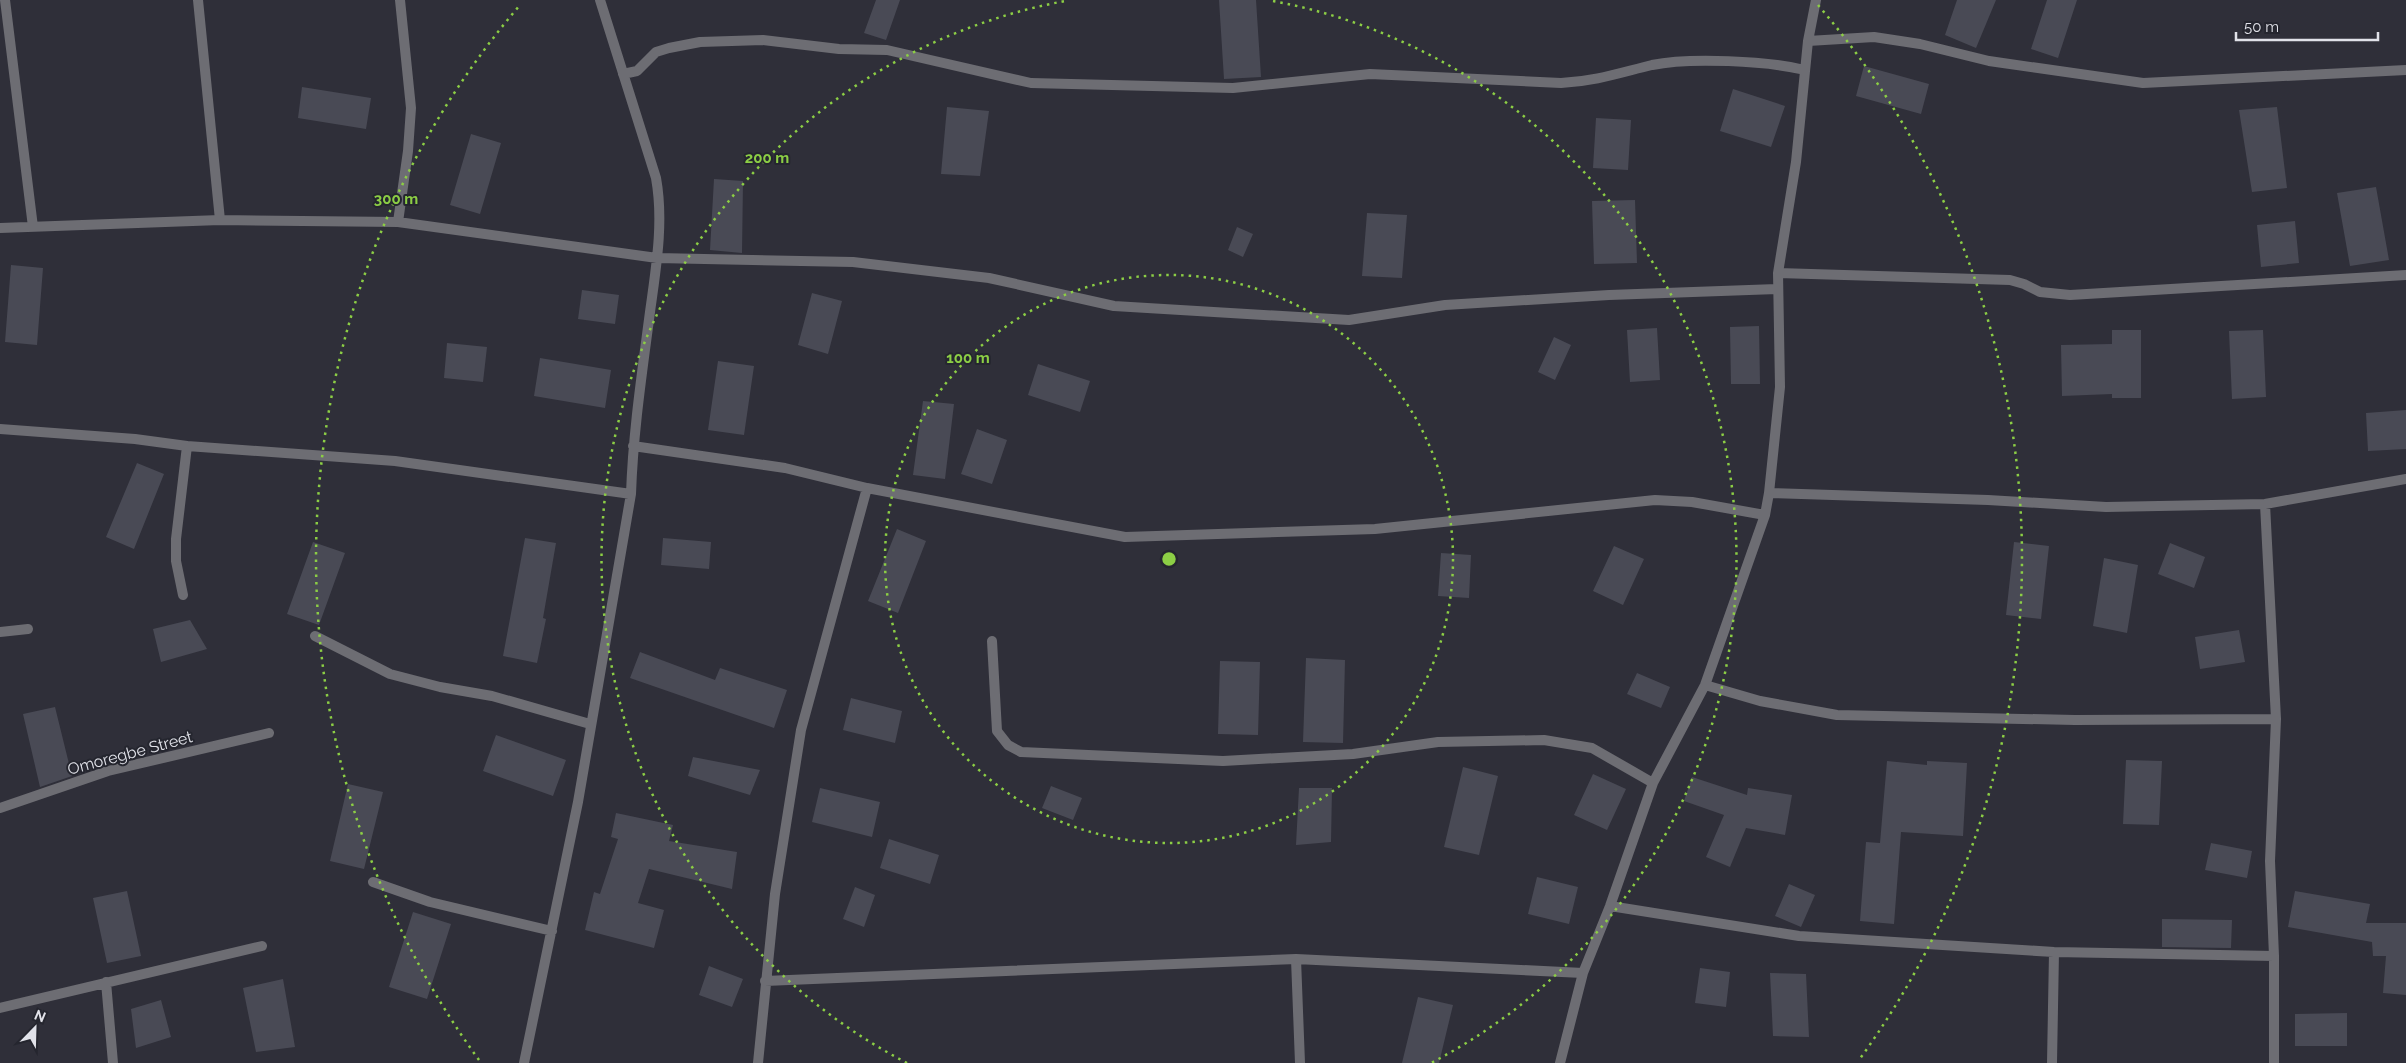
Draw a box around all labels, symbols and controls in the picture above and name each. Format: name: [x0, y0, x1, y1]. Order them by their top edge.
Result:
scale bar: [2236, 10, 2378, 42]
text: 50 m: [2244, 18, 2279, 36]
text: 200 m: [745, 149, 789, 167]
text: 300 m: [374, 190, 418, 208]
text: 100 m: [946, 349, 990, 367]
centre of rings: [1160, 550, 1178, 568]
street label: Omoregbe Street: [65, 727, 195, 779]
north arrow: [10, 1003, 60, 1053]
text: N: [32, 1007, 48, 1025]

